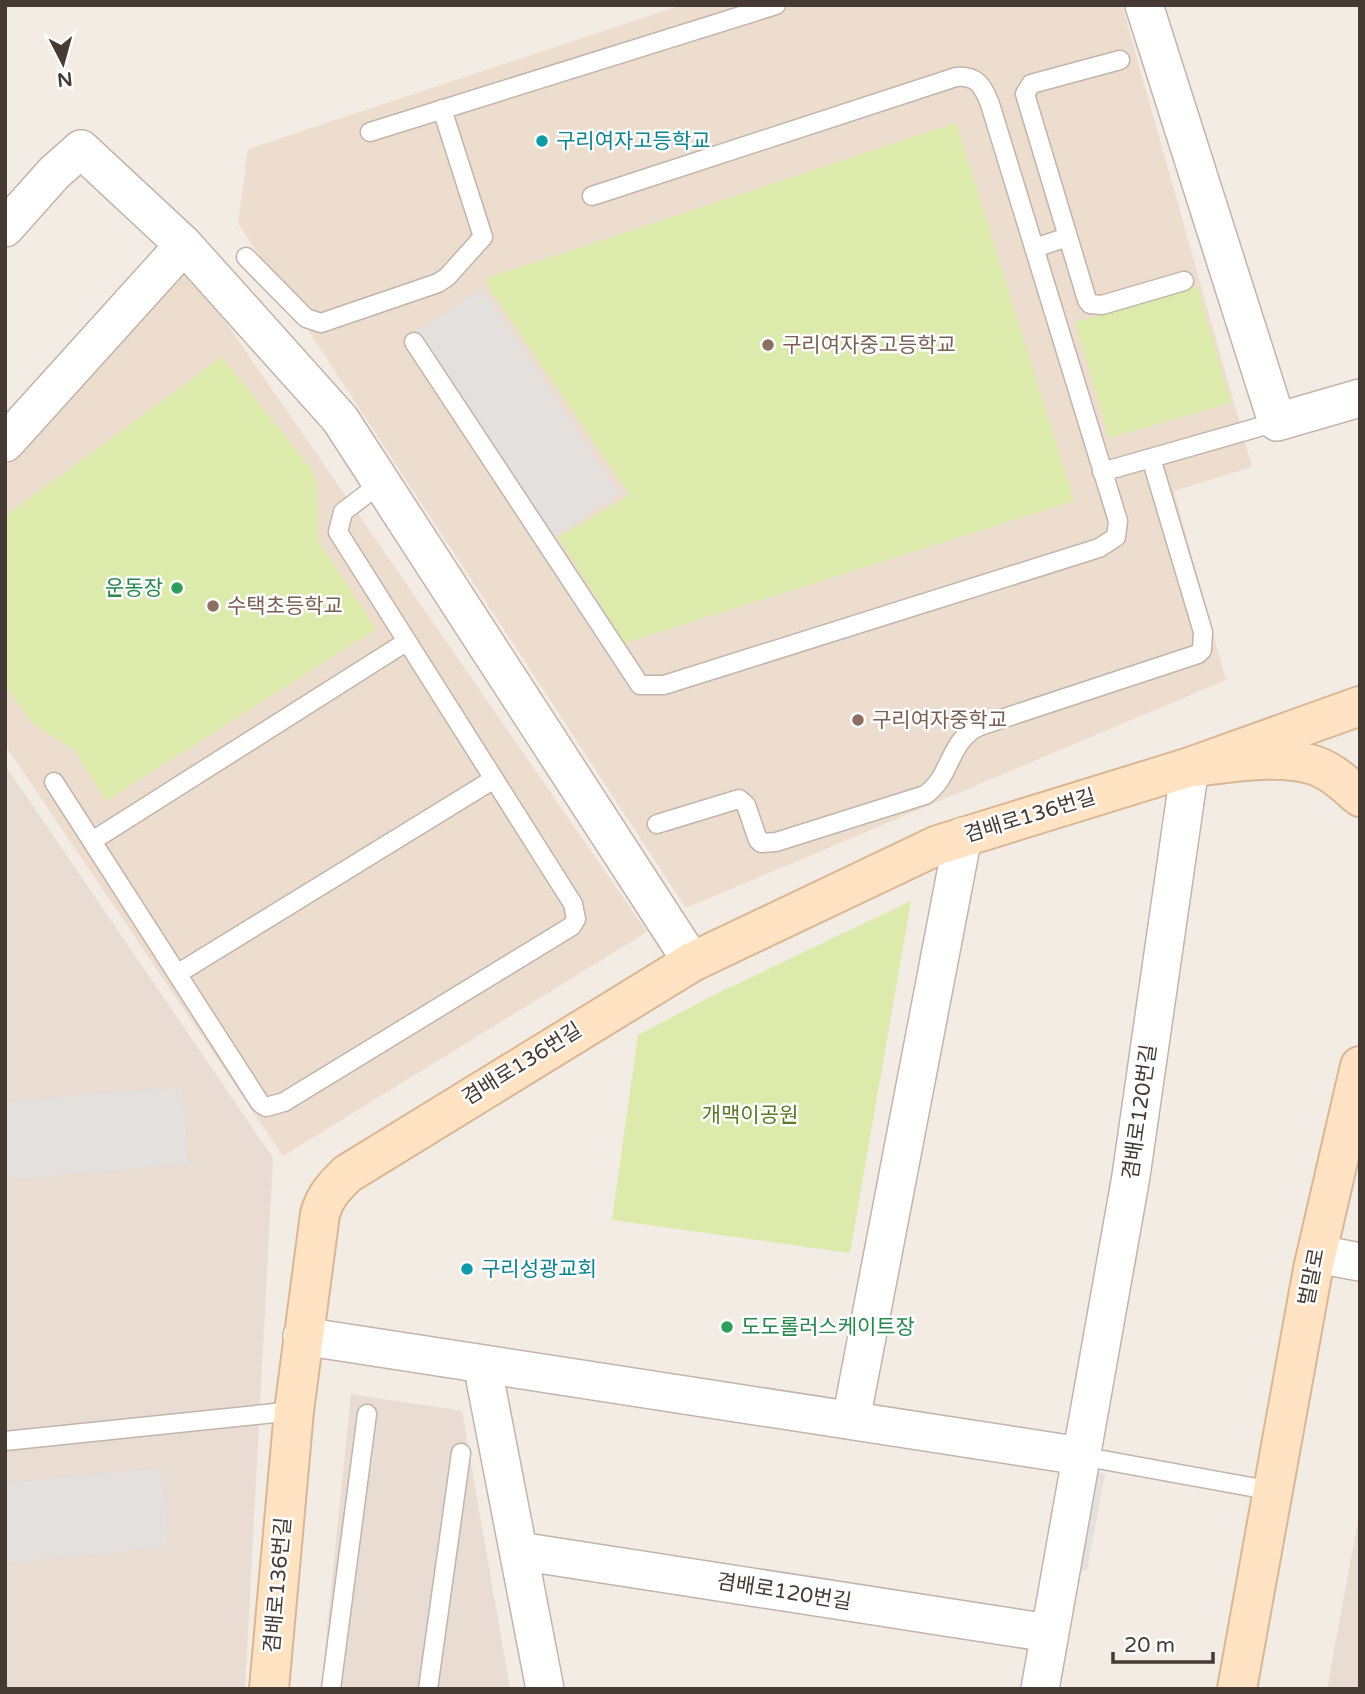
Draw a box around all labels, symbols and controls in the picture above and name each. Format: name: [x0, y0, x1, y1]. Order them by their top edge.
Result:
north arrow: [28, 28, 98, 98]
text: N: [56, 67, 73, 91]
place label: 구리여자고등학교: [556, 129, 711, 154]
marker: 구리여자고등학교: [534, 133, 550, 149]
place label: 구리여자중고등학교: [782, 333, 956, 358]
marker: 구리여자중고등학교: [760, 337, 776, 353]
place label: 운동장: [105, 576, 163, 601]
marker: 운동장: [169, 580, 185, 596]
place label: 수택초등학교: [227, 594, 343, 619]
marker: 수택초등학교: [205, 598, 221, 614]
place label: 구리여자중학교: [872, 708, 1007, 733]
marker: 구리여자중학교: [850, 712, 866, 728]
street label: 겸배로136번길: [961, 784, 1099, 848]
street label: 겸배로136번길: [458, 1017, 586, 1111]
street label: 겸배로120번길: [1118, 1043, 1162, 1181]
park label: 개맥이공원: [702, 1103, 798, 1128]
street label: 벌말로: [1294, 1246, 1330, 1308]
place label: 구리성광교회: [481, 1257, 597, 1282]
marker: 구리성광교회: [459, 1261, 475, 1277]
place label: 도도롤러스케이트장: [741, 1315, 915, 1340]
marker: 도도롤러스케이트장: [719, 1319, 735, 1335]
street label: 겸배로136번길: [260, 1516, 296, 1654]
street label: 겸배로120번길: [715, 1569, 853, 1615]
scale bar: [1113, 1620, 1213, 1664]
text: 20 m: [1124, 1633, 1175, 1658]

